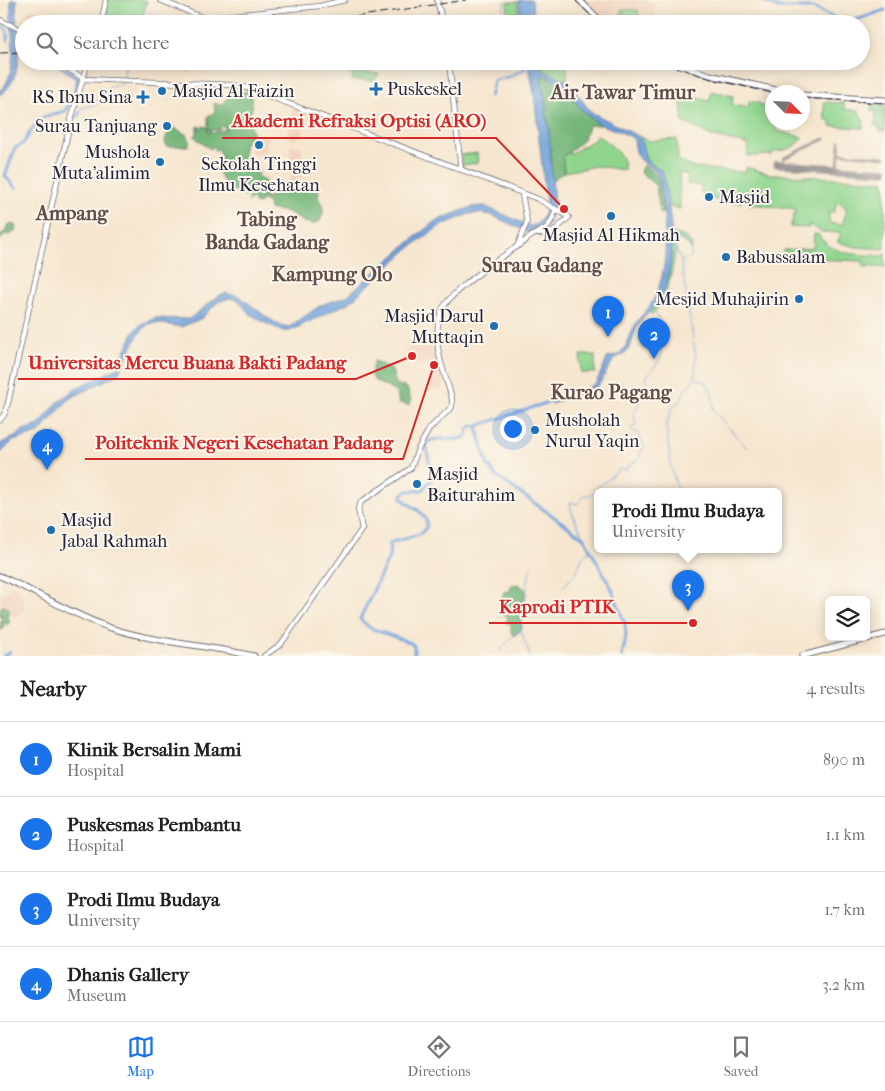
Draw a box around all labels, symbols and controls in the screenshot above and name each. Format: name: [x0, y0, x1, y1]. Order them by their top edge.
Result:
search box: [15, 15, 870, 70]
icon: search: [33, 29, 61, 57]
text: Search here: [73, 32, 169, 54]
place label: Puskeskel: [387, 79, 462, 100]
place label: Masjid Al Faizin: [172, 81, 295, 102]
district label: Air Tawar Timur: [549, 81, 696, 104]
marker: Puskeskel: [369, 82, 383, 96]
marker: Masjid Al Faizin: [156, 85, 168, 97]
north arrow: [765, 85, 810, 130]
place label: RS Ibnu Sina: [32, 87, 133, 108]
marker: RS Ibnu Sina: [136, 90, 150, 104]
callout: Akademi Refraksi Optisi (ARO): [222, 104, 496, 138]
text: Akademi Refraksi Optisi (ARO): [231, 110, 486, 132]
place label: Surau Tanjuang: [35, 116, 157, 137]
marker: Surau Tanjuang: [161, 120, 173, 132]
marker: Sekolah Tinggi Ilmu Kesehatan: [253, 139, 265, 151]
place label: Mushola Muta'alimim: [51, 142, 151, 184]
place label: Sekolah Tinggi Ilmu Kesehatan: [198, 154, 320, 196]
marker: Mushola Muta'alimim: [154, 156, 166, 168]
place label: Masjid: [719, 187, 770, 208]
marker: Masjid: [703, 191, 715, 203]
district label: Ampang: [34, 202, 109, 225]
district label: Tabing Banda Gadang: [205, 208, 330, 254]
marker: Masjid Al Hikmah: [605, 210, 617, 222]
place label: Masjid Al Hikmah: [542, 225, 680, 246]
place label: Babussalam: [736, 247, 825, 268]
marker: Babussalam: [720, 251, 732, 263]
district label: Surau Gadang: [482, 254, 604, 277]
district label: Kampung Olo: [272, 263, 392, 286]
place label: Mesjid Muhajirin: [656, 289, 790, 310]
marker: Mesjid Muhajirin: [793, 293, 805, 305]
pin: 1: [592, 296, 624, 337]
place label: Masjid Darul Muttaqin: [384, 306, 485, 348]
pin: 2: [638, 318, 670, 359]
marker: Masjid Darul Muttaqin: [488, 320, 500, 332]
callout: Universitas Mercu Buana Bakti Padang: [18, 345, 356, 379]
text: Universitas Mercu Buana Bakti Padang: [27, 352, 347, 374]
district label: Kurao Pagang: [551, 381, 673, 404]
place label: Musholah Nurul Yaqin: [545, 410, 640, 452]
your location: [500, 416, 526, 442]
marker: Musholah Nurul Yaqin: [529, 424, 541, 436]
callout: Politeknik Negeri Kesehatan Padang: [85, 425, 403, 459]
pin: 4: [31, 429, 63, 470]
text: Politeknik Negeri Kesehatan Padang: [95, 432, 394, 454]
place label: Masjid Baiturahim: [427, 464, 515, 506]
marker: Masjid Baiturahim: [411, 478, 423, 490]
popup: [594, 488, 782, 553]
text: Prodi Ilmu Budaya: [612, 500, 764, 522]
place label: Masjid Jabal Rahmah: [59, 510, 167, 552]
text: University: [612, 522, 685, 541]
marker: Masjid Jabal Rahmah: [45, 524, 57, 536]
pin: 3: [672, 570, 704, 611]
callout: Kaprodi PTIK: [489, 589, 625, 623]
text: Kaprodi PTIK: [499, 596, 616, 618]
map controls: [825, 596, 870, 641]
button: layers: [825, 596, 870, 641]
text: Nearby: [20, 677, 86, 701]
text: 4 results: [807, 679, 865, 698]
text: Klinik Bersalin Mami: [67, 739, 241, 761]
text: 1: [33, 750, 39, 769]
text: 890 m: [823, 750, 865, 769]
text: Hospital: [67, 761, 124, 780]
text: Puskesmas Pembantu: [67, 814, 241, 836]
text: 2: [32, 825, 40, 844]
text: 1.1 km: [826, 825, 865, 844]
text: Hospital: [67, 836, 124, 855]
text: Prodi Ilmu Budaya: [67, 889, 220, 911]
text: 3: [33, 900, 39, 919]
text: 1.7 km: [824, 900, 865, 919]
text: University: [67, 911, 140, 930]
text: Dhanis Gallery: [67, 964, 189, 986]
text: 4: [31, 975, 41, 994]
text: 3.2 km: [822, 975, 865, 994]
text: Museum: [67, 986, 127, 1005]
tab: Map: [127, 1033, 155, 1080]
tab: Directions: [408, 1033, 471, 1080]
tab: Saved: [724, 1033, 758, 1080]

